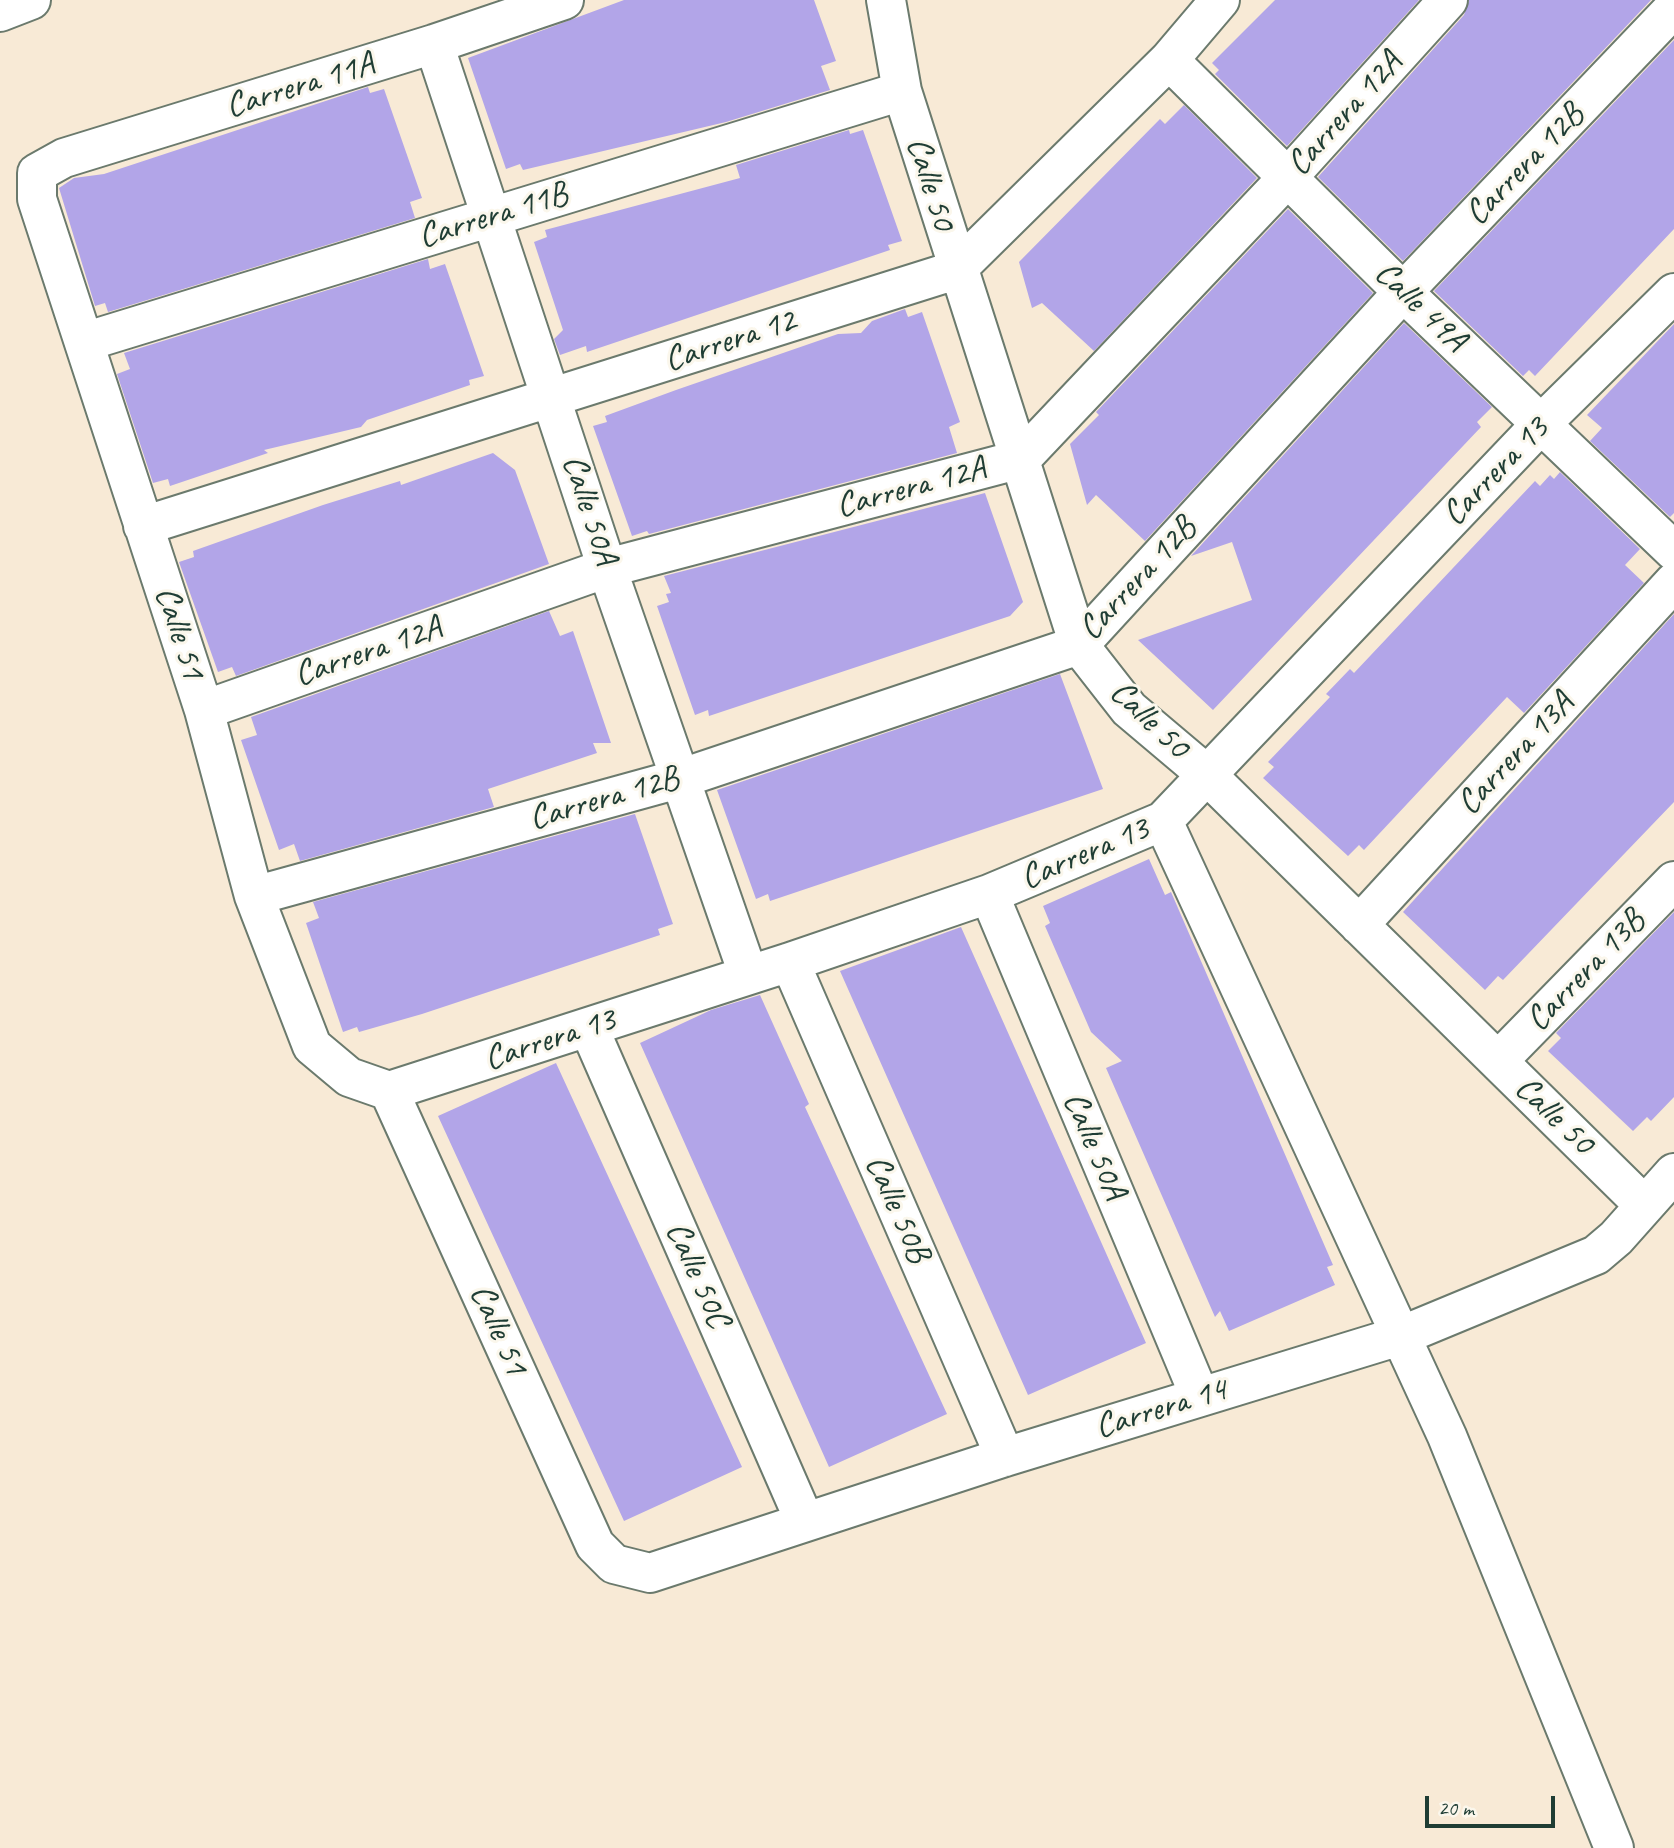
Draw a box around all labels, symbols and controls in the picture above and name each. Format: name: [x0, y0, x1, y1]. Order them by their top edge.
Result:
street label: Carrera 12A: [1278, 43, 1412, 185]
street label: Carrera 11A: [221, 44, 379, 128]
street label: Carrera 12B: [1457, 95, 1593, 235]
street label: Calle 50: [896, 132, 964, 236]
street label: Carrera 11B: [413, 173, 573, 259]
street label: Calle 49A: [1365, 253, 1475, 361]
street label: Carrera 12: [659, 300, 801, 382]
street label: Carrera 13: [1434, 409, 1558, 535]
street label: Carrera 12A: [832, 448, 990, 528]
street label: Calle 50A: [552, 450, 626, 570]
street label: Carrera 12B: [1070, 509, 1206, 649]
street label: Calle 51: [144, 581, 214, 685]
street label: Carrera 12A: [289, 607, 447, 697]
street label: Calle 50: [1100, 672, 1198, 768]
street label: Carrera 13A: [1449, 684, 1583, 824]
street label: Carrera 12B: [524, 758, 684, 840]
street label: Carrera 13: [1015, 808, 1155, 900]
street label: Carrera 13B: [1518, 901, 1654, 1041]
street label: Carrera 13: [479, 999, 621, 1081]
street label: Calle 50: [1505, 1068, 1603, 1164]
street label: Calle 50A: [1053, 1086, 1135, 1206]
street label: Calle 50B: [855, 1149, 939, 1269]
street label: Calle 50C: [655, 1216, 739, 1334]
street label: Calle 51: [459, 1278, 537, 1382]
street label: Carrera 14: [1090, 1369, 1232, 1449]
scale bar: [1429, 1782, 1558, 1826]
text: 20 m: [1438, 1795, 1474, 1821]

